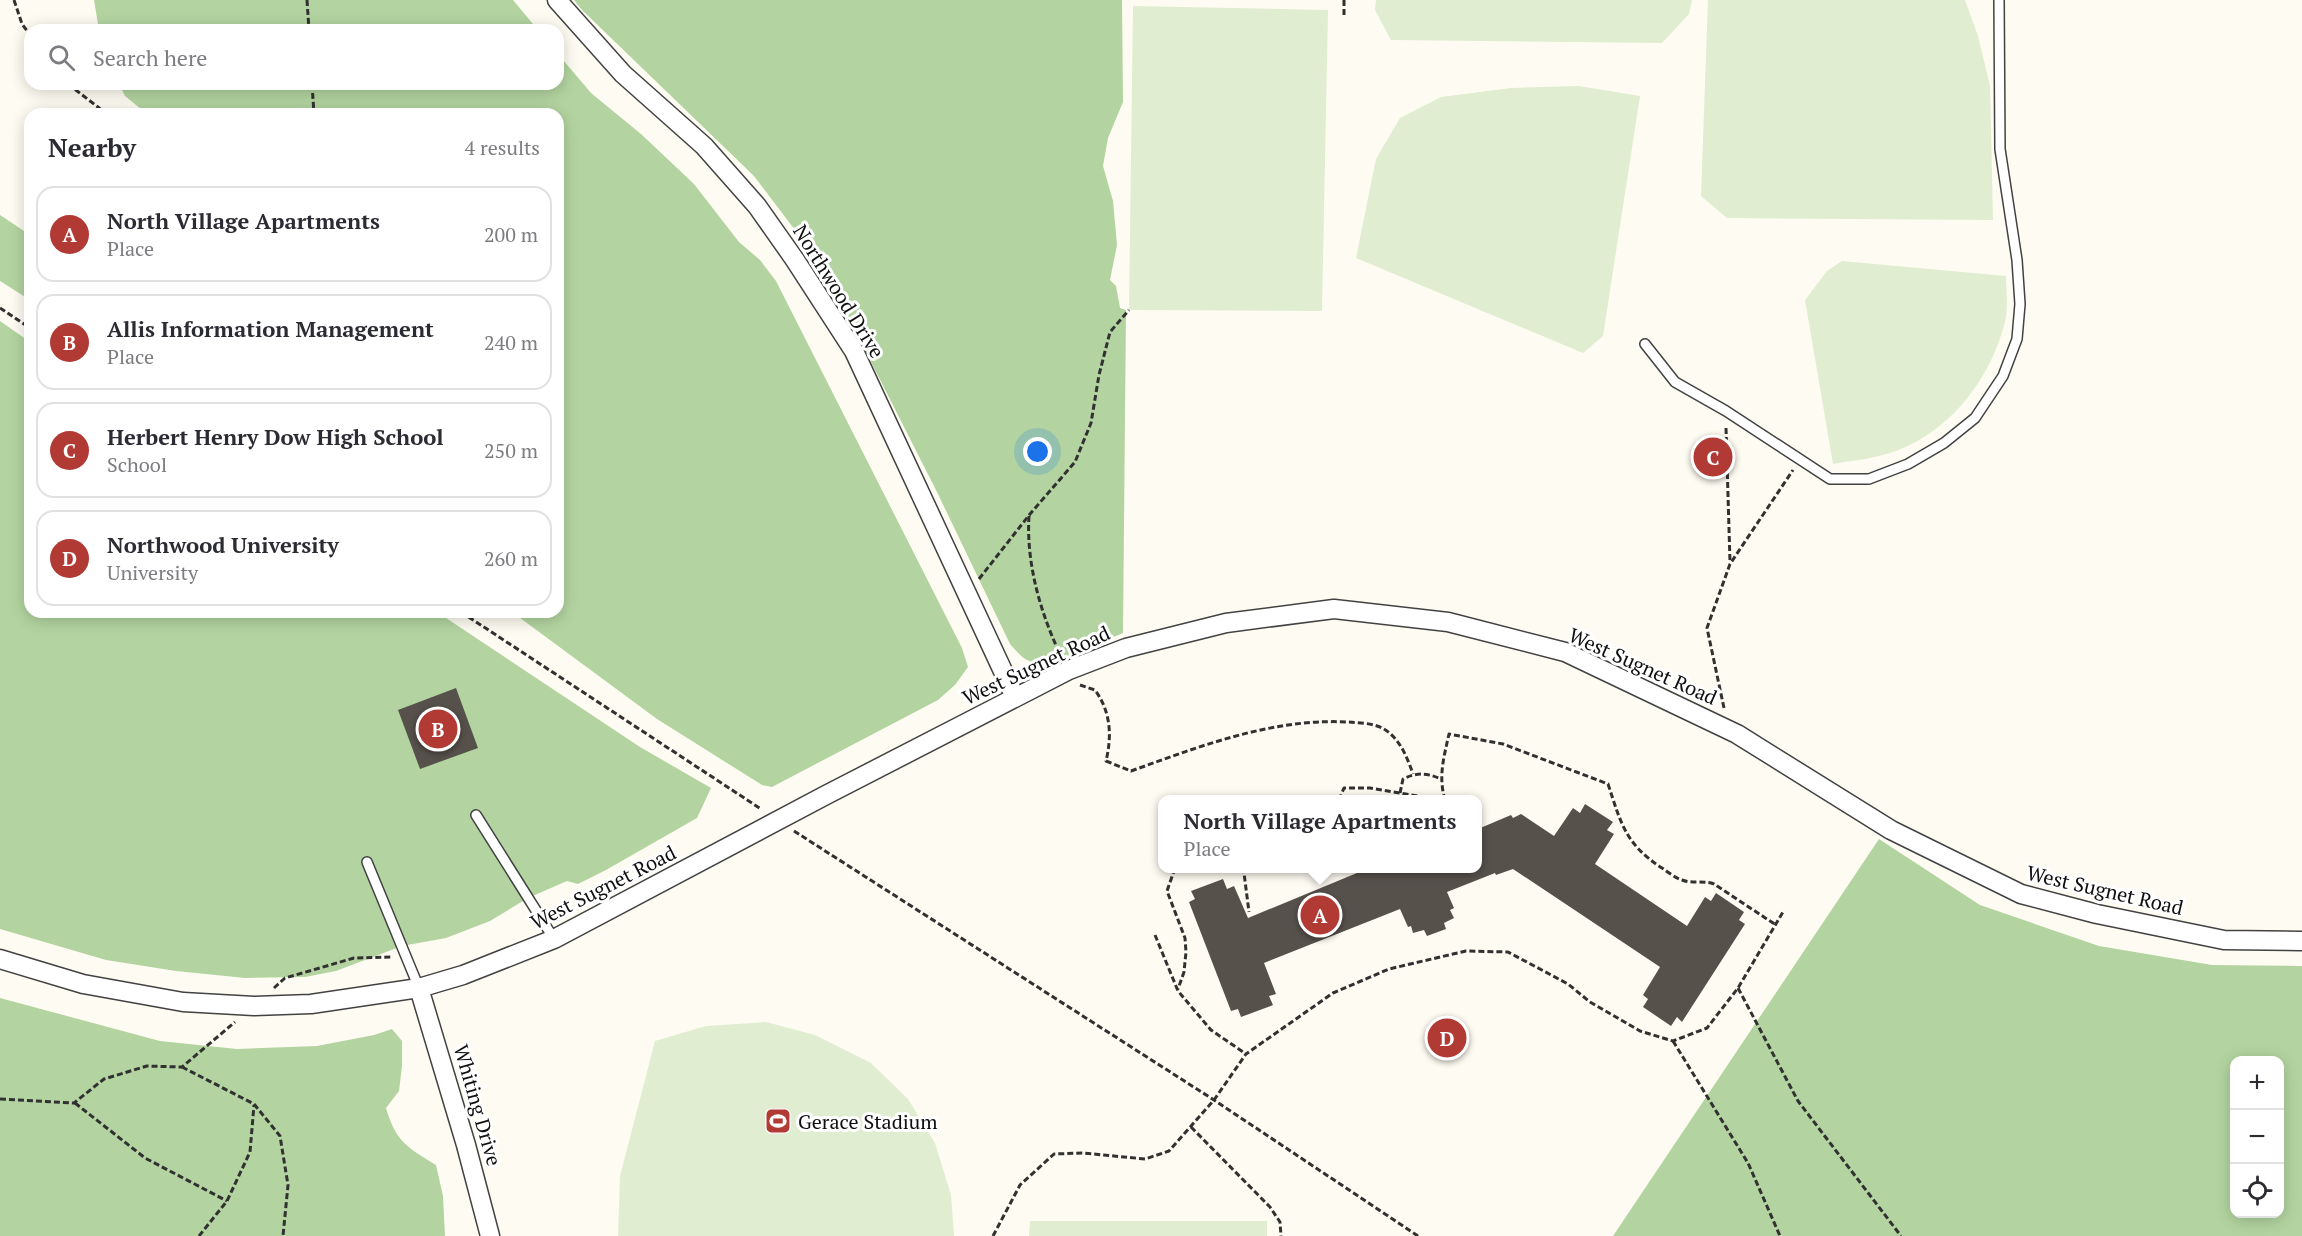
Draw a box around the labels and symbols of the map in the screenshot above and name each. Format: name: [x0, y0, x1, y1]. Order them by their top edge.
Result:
street label: Northwood Drive: [787, 219, 891, 363]
pin: C: [1694, 434, 1732, 480]
your location: [1023, 437, 1052, 466]
street label: West Sugnet Road: [958, 619, 1114, 711]
street label: West Sugnet Road: [1564, 621, 1722, 711]
pin: B: [418, 706, 458, 752]
street label: West Sugnet Road: [526, 839, 680, 935]
street label: West Sugnet Road: [2024, 859, 2186, 921]
pin: A: [1300, 892, 1340, 938]
pin: D: [1428, 1016, 1466, 1060]
street label: Whiting Drive: [448, 1041, 508, 1169]
sports icon: Gerace Stadium: [763, 1106, 793, 1136]
place label: Gerace Stadium: [798, 1108, 938, 1135]

